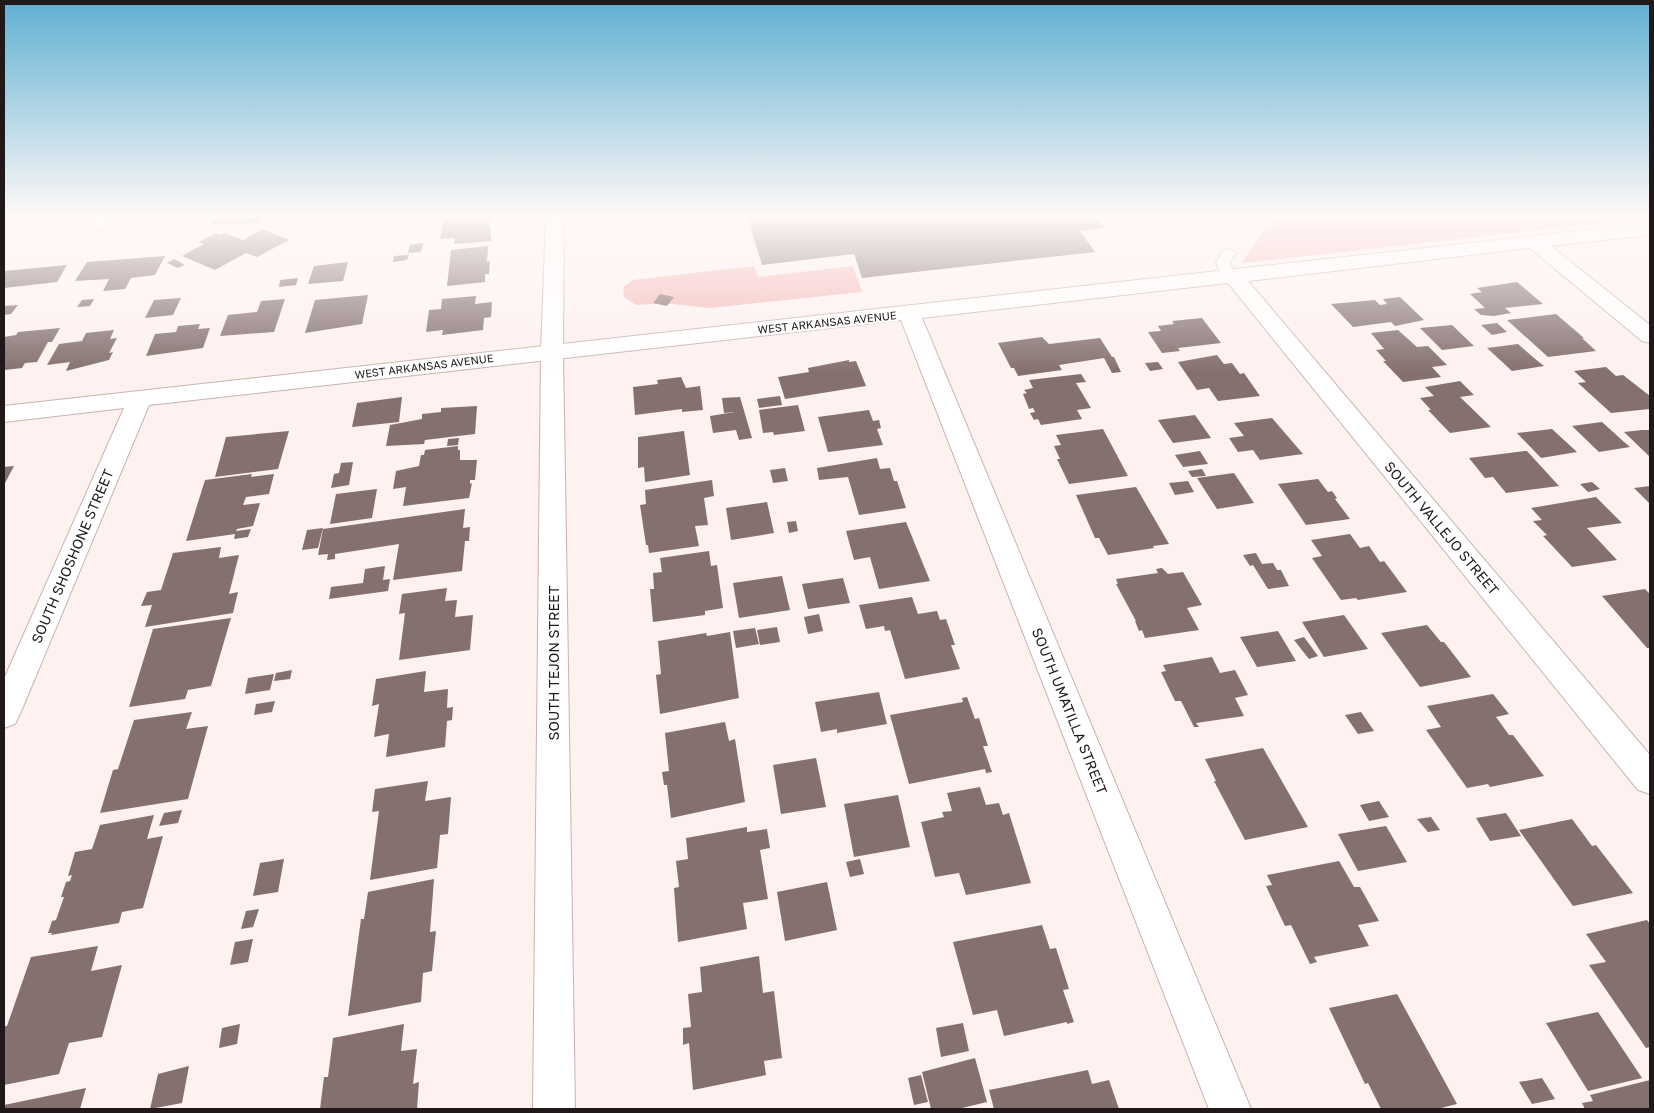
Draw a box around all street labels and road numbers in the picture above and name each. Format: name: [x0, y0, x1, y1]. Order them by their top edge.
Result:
street label: WEST ARKANSAS AVENUE: [757, 308, 897, 336]
street label: WEST ARKANSAS AVENUE: [354, 351, 494, 381]
street label: SOUTH VALLEJO STREET: [1381, 458, 1503, 598]
street label: SOUTH SHOSHONE STREET: [27, 466, 117, 646]
street label: SOUTH TEJON STREET: [545, 585, 562, 740]
street label: SOUTH UMATILLA STREET: [1029, 625, 1111, 797]

